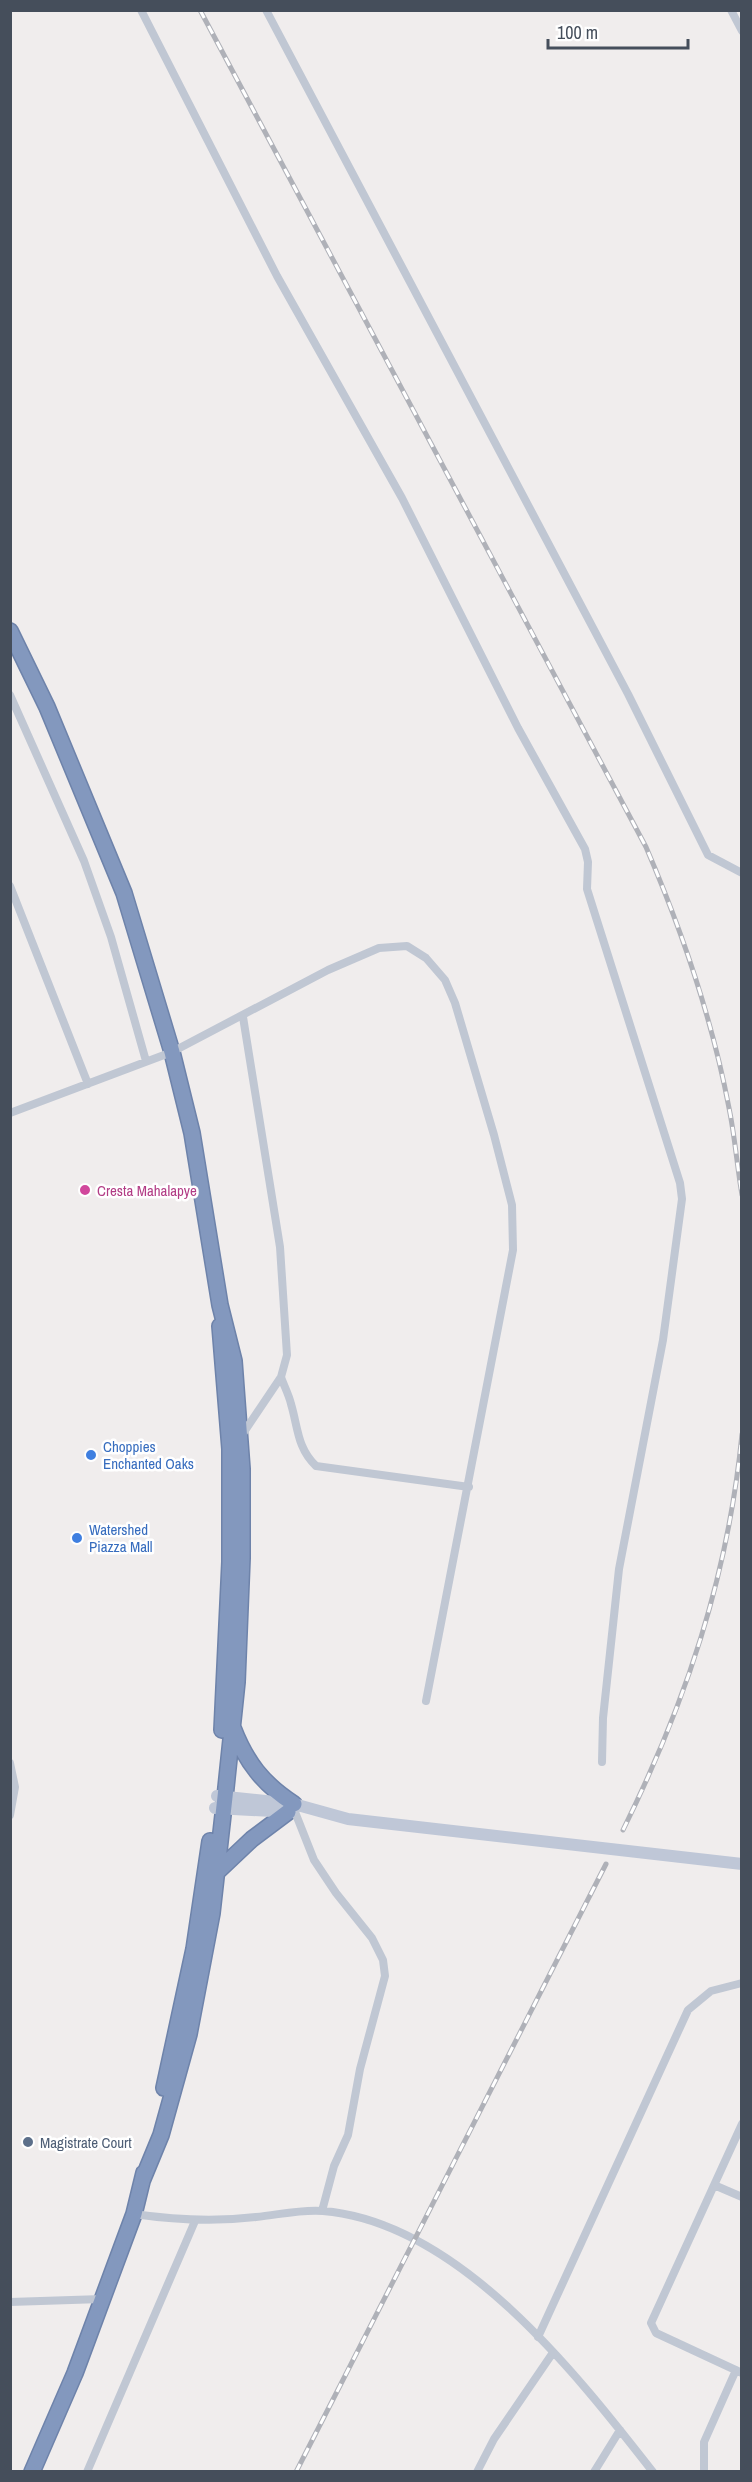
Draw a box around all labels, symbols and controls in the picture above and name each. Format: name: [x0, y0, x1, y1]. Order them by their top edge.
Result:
scale bar: [548, 12, 688, 50]
text: 100 m: [557, 20, 598, 45]
place label: Cresta Mahalapye: [97, 1180, 197, 1201]
marker: Cresta Mahalapye: [78, 1183, 92, 1197]
place label: Choppies Enchanted Oaks: [103, 1436, 194, 1474]
marker: Choppies Enchanted Oaks: [84, 1448, 98, 1462]
place label: Watershed Piazza Mall: [89, 1519, 153, 1557]
marker: Watershed Piazza Mall: [70, 1531, 84, 1545]
place label: Magistrate Court: [40, 2132, 132, 2153]
marker: Magistrate Court: [21, 2135, 35, 2149]

